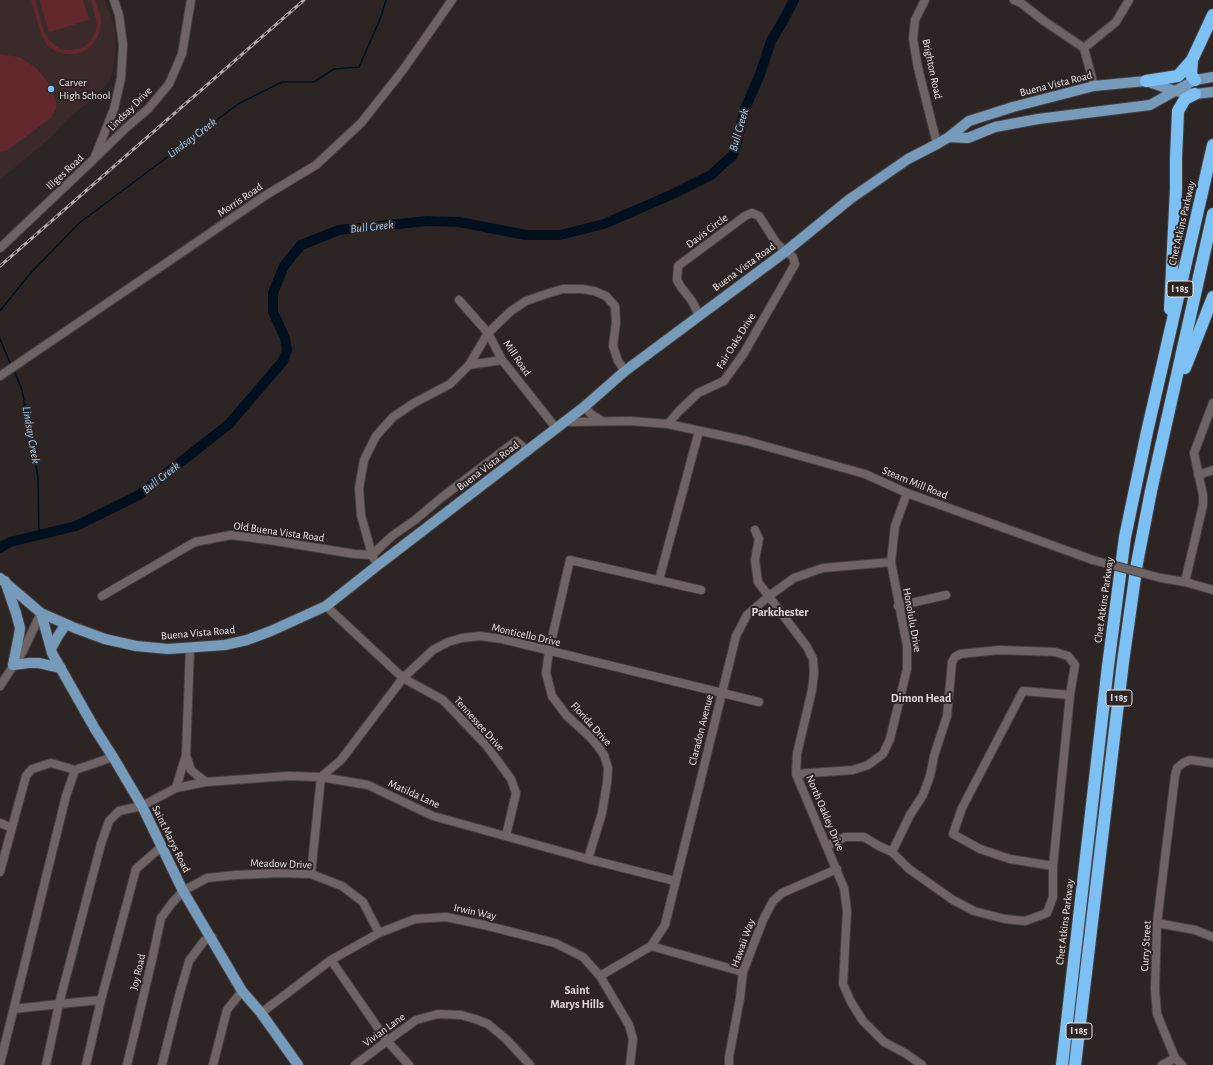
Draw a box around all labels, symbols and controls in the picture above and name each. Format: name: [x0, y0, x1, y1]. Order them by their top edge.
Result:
street label: Brighton Road: [919, 38, 945, 100]
street label: Buena Vista Road: [1018, 69, 1094, 99]
place label: Carver High School: [59, 76, 111, 102]
marker: Carver High School: [46, 84, 56, 94]
street label: Lindsay Drive: [105, 84, 155, 134]
water label: Bull Creek: [726, 107, 752, 153]
water label: Lindsay Creek: [164, 115, 220, 161]
street label: Illges Road: [43, 151, 87, 193]
street label: Chet Atkins Parkway: [1166, 179, 1198, 267]
street label: Morris Road: [215, 180, 265, 220]
street label: Davis Circle: [683, 211, 731, 251]
water label: Bull Creek: [349, 218, 395, 236]
street label: Buena Vista Road: [710, 240, 778, 294]
road number: I 185: [1167, 281, 1193, 297]
street label: Fair Oaks Drive: [714, 311, 758, 371]
street label: Mill Road: [500, 338, 534, 378]
water label: Lindsay Creek: [19, 405, 43, 465]
street label: Buena Vista Road: [454, 438, 522, 494]
water label: Bull Creek: [139, 459, 183, 497]
street label: Steam Mill Road: [880, 464, 950, 502]
street label: Old Buena Vista Road: [233, 519, 325, 545]
street label: Chet Atkins Parkway: [1091, 556, 1117, 644]
street label: Honolulu Drive: [900, 587, 924, 653]
district label: Parkchester: [752, 605, 808, 619]
street label: Monticello Drive: [490, 621, 562, 649]
street label: Buena Vista Road: [160, 623, 236, 643]
road number: I 185: [1106, 690, 1132, 706]
district label: Dimon Head: [891, 691, 951, 705]
street label: Claradon Avenue: [686, 693, 716, 767]
street label: Tennessee Drive: [451, 694, 507, 754]
street label: Florida Drive: [568, 699, 614, 749]
street label: North Oakley Drive: [803, 773, 847, 853]
street label: Matilda Lane: [386, 777, 442, 811]
street label: Saint Marys Road: [149, 803, 193, 875]
street label: Meadow Drive: [250, 856, 312, 872]
street label: Chet Atkins Parkway: [1053, 878, 1077, 966]
street label: Irwin Way: [453, 901, 497, 923]
street label: Hawaii Way: [728, 917, 758, 969]
street label: Curry Street: [1138, 920, 1154, 972]
street label: Joy Road: [127, 953, 149, 991]
district label: Saint Marys Hills: [550, 983, 604, 1011]
street label: Vivian Lane: [360, 1010, 408, 1050]
road number: I 185: [1066, 1023, 1092, 1039]

